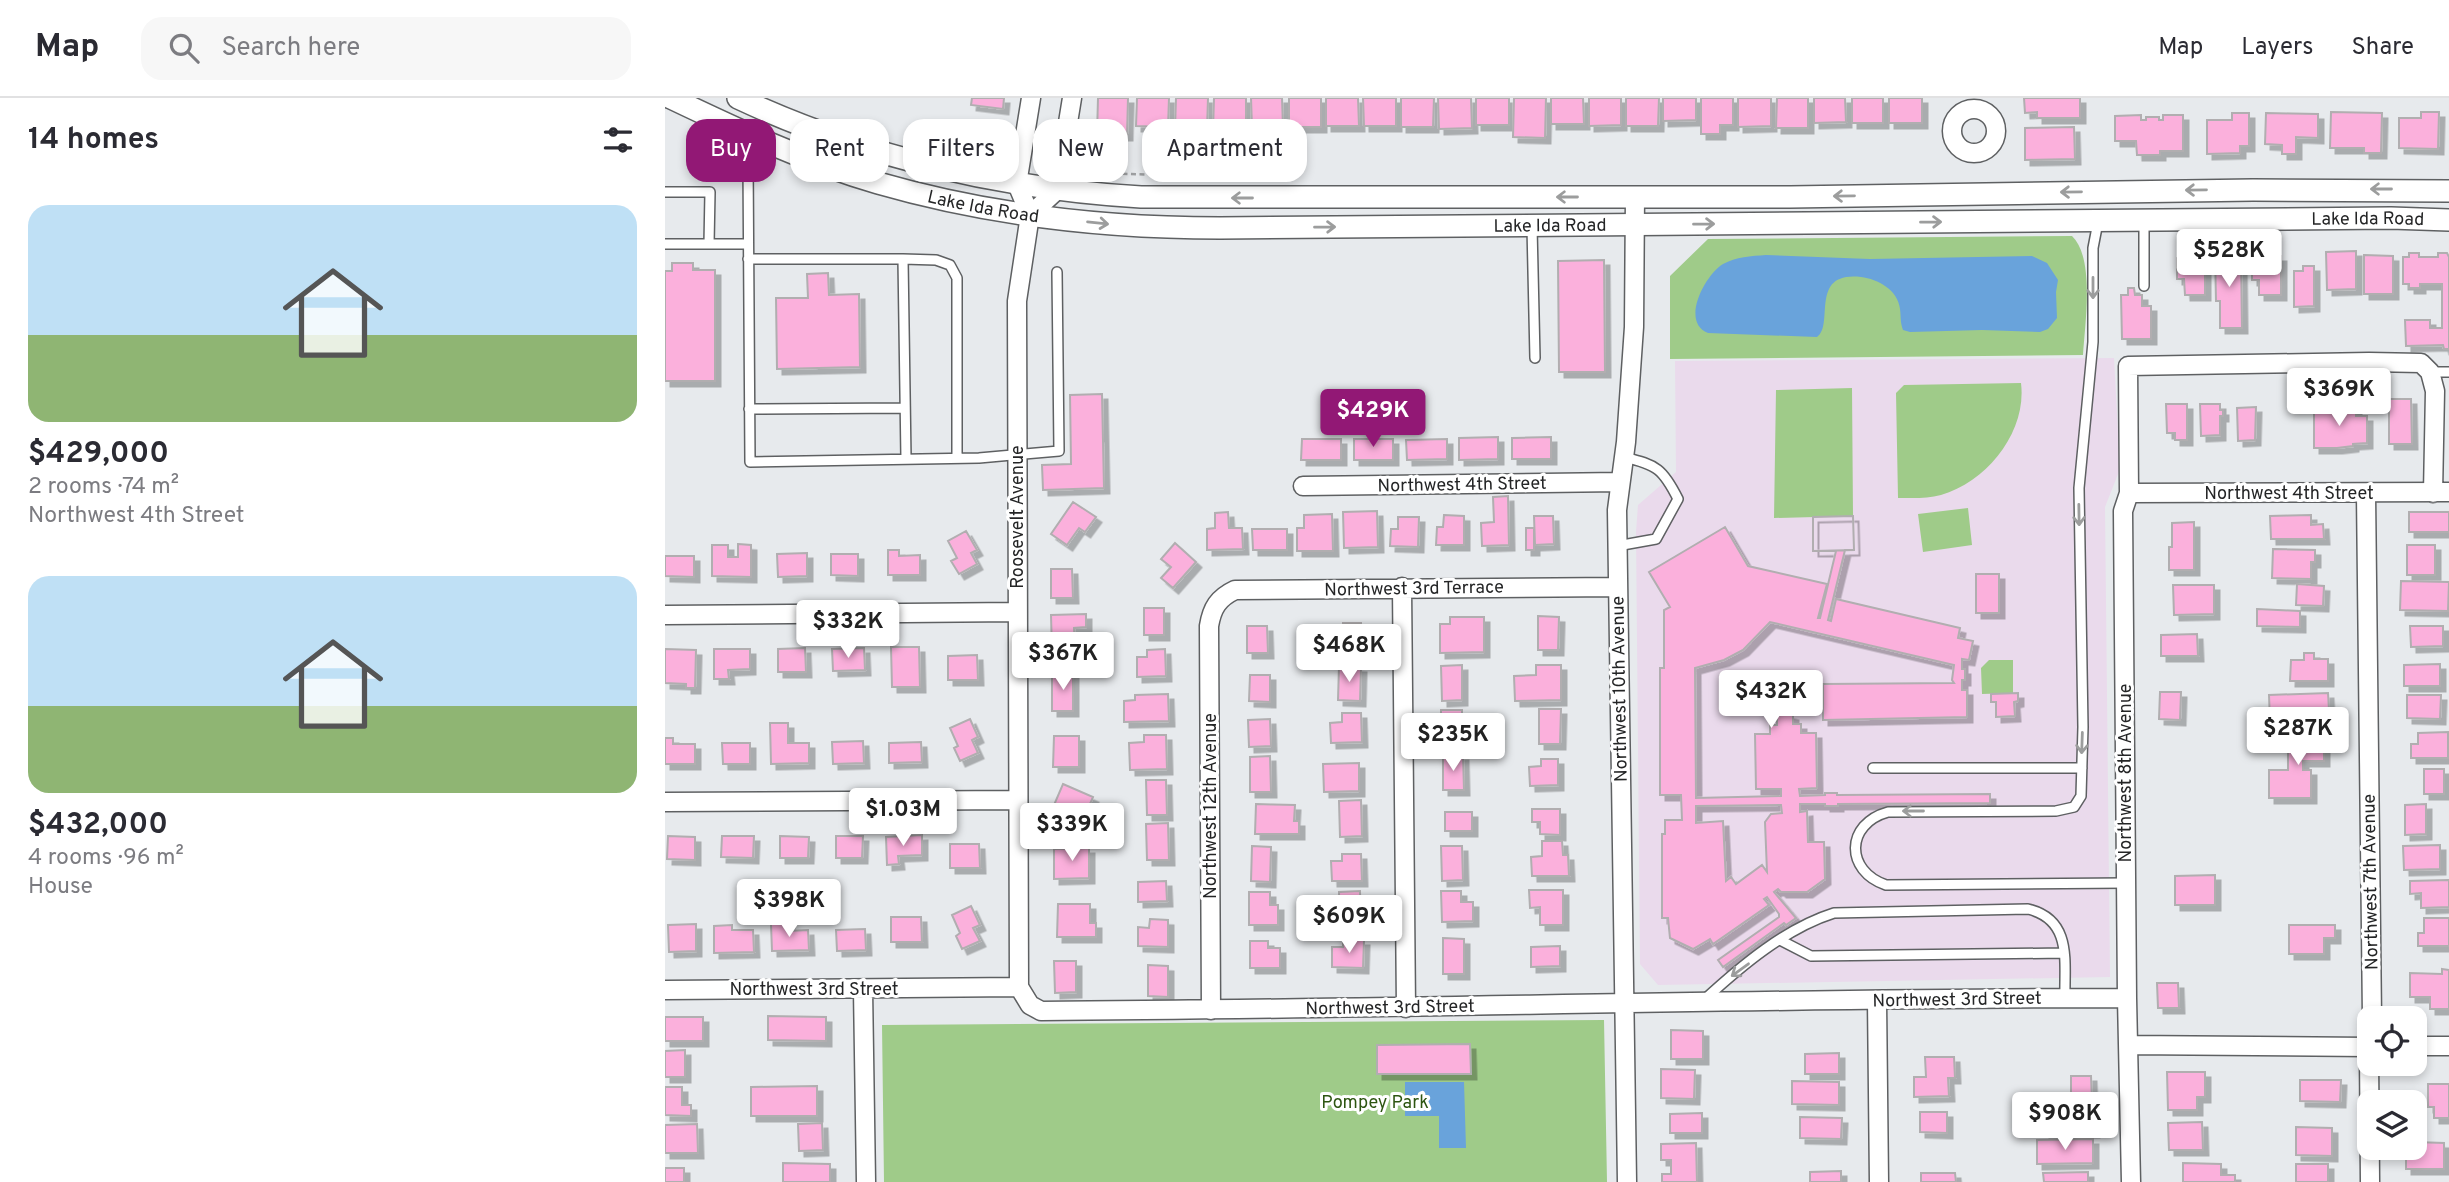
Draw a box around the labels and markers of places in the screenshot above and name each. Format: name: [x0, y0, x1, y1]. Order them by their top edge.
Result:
pin: $528K: [2180, 230, 2278, 289]
pin: $369K: [2290, 368, 2388, 428]
pin: $429K: [1324, 390, 1422, 449]
pin: $332K: [799, 601, 897, 660]
pin: $468K: [1300, 624, 1398, 684]
pin: $367K: [1014, 632, 1112, 692]
pin: $432K: [1722, 670, 1820, 730]
pin: $287K: [2249, 708, 2347, 767]
pin: $235K: [1404, 714, 1502, 773]
pin: $1.03M: [846, 788, 960, 848]
pin: $339K: [1023, 804, 1121, 863]
pin: $398K: [740, 880, 838, 939]
pin: $609K: [1300, 896, 1398, 955]
pin: $908K: [2016, 1093, 2114, 1152]

